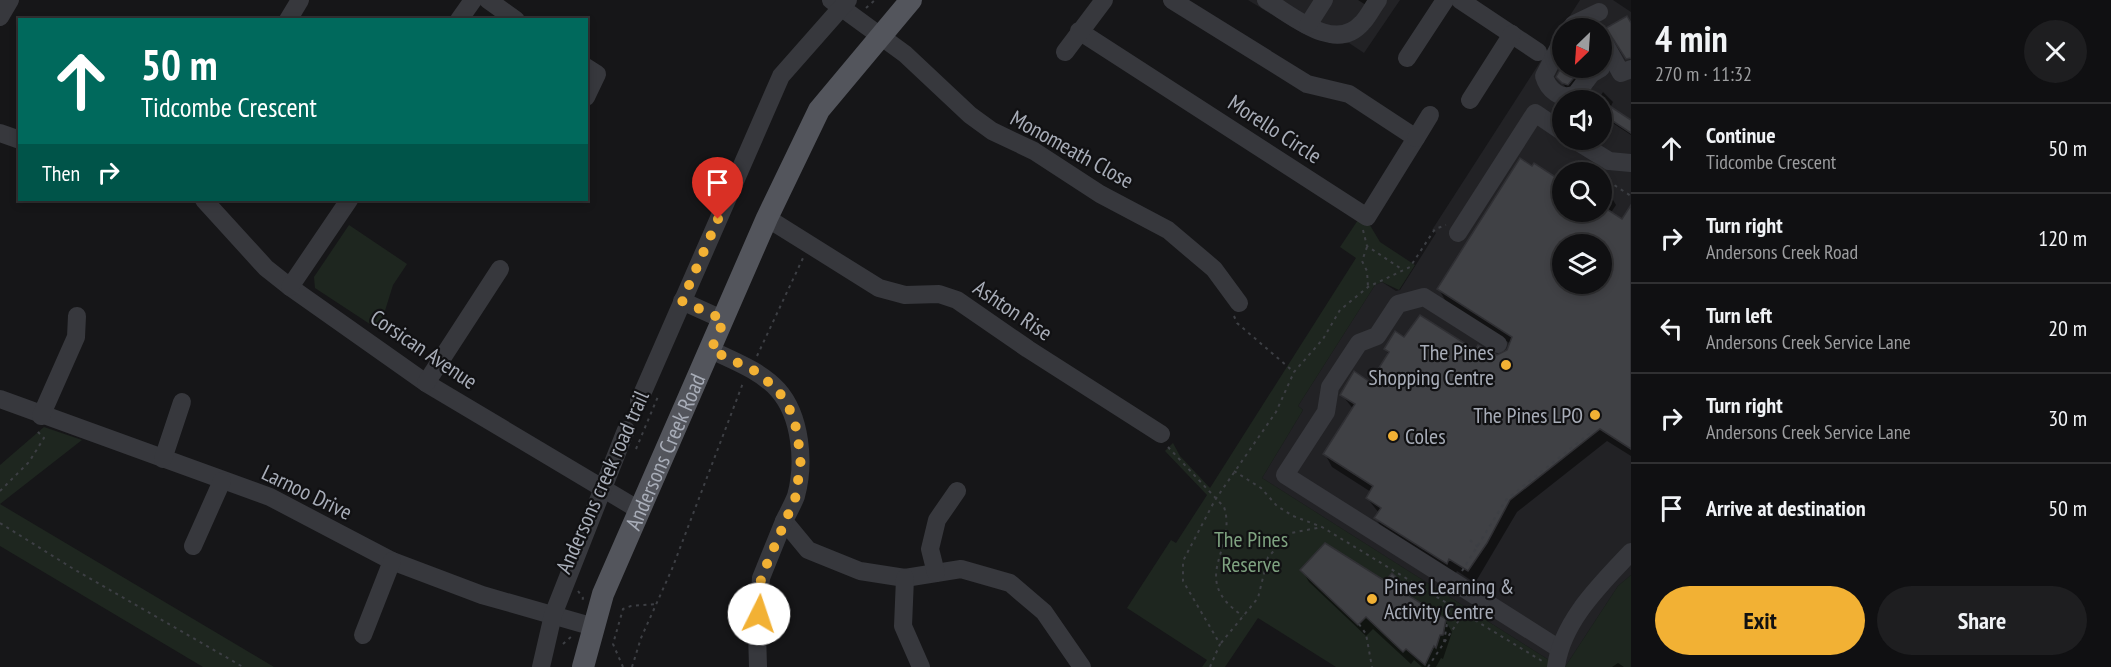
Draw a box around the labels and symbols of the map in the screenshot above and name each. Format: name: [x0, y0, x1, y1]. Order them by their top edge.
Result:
north arrow: [1552, 18, 1612, 78]
street label: Morello Circle: [1223, 88, 1327, 170]
street label: Monomeath Close: [1006, 104, 1138, 194]
pin: [692, 157, 743, 219]
street label: Ashton Rise: [968, 273, 1058, 347]
street label: Corsican Avenue: [365, 303, 483, 395]
place label: The Pines Shopping Centre: [1368, 338, 1494, 391]
marker: The Pines Shopping Centre: [1499, 358, 1513, 372]
street label: Andersons Creek Road: [619, 369, 711, 534]
street label: Andersons creek road trail: [549, 385, 655, 578]
place label: The Pines LPO: [1473, 401, 1583, 429]
marker: The Pines LPO: [1588, 408, 1602, 422]
place label: Coles: [1405, 422, 1446, 450]
marker: Coles: [1386, 429, 1400, 443]
street label: Larnoo Drive: [257, 458, 357, 526]
park label: The Pines Reserve: [1214, 525, 1288, 578]
place label: Pines Learning & Activity Centre: [1384, 572, 1514, 625]
position arrow: [727, 582, 791, 646]
marker: Pines Learning & Activity Centre: [1365, 592, 1379, 606]

